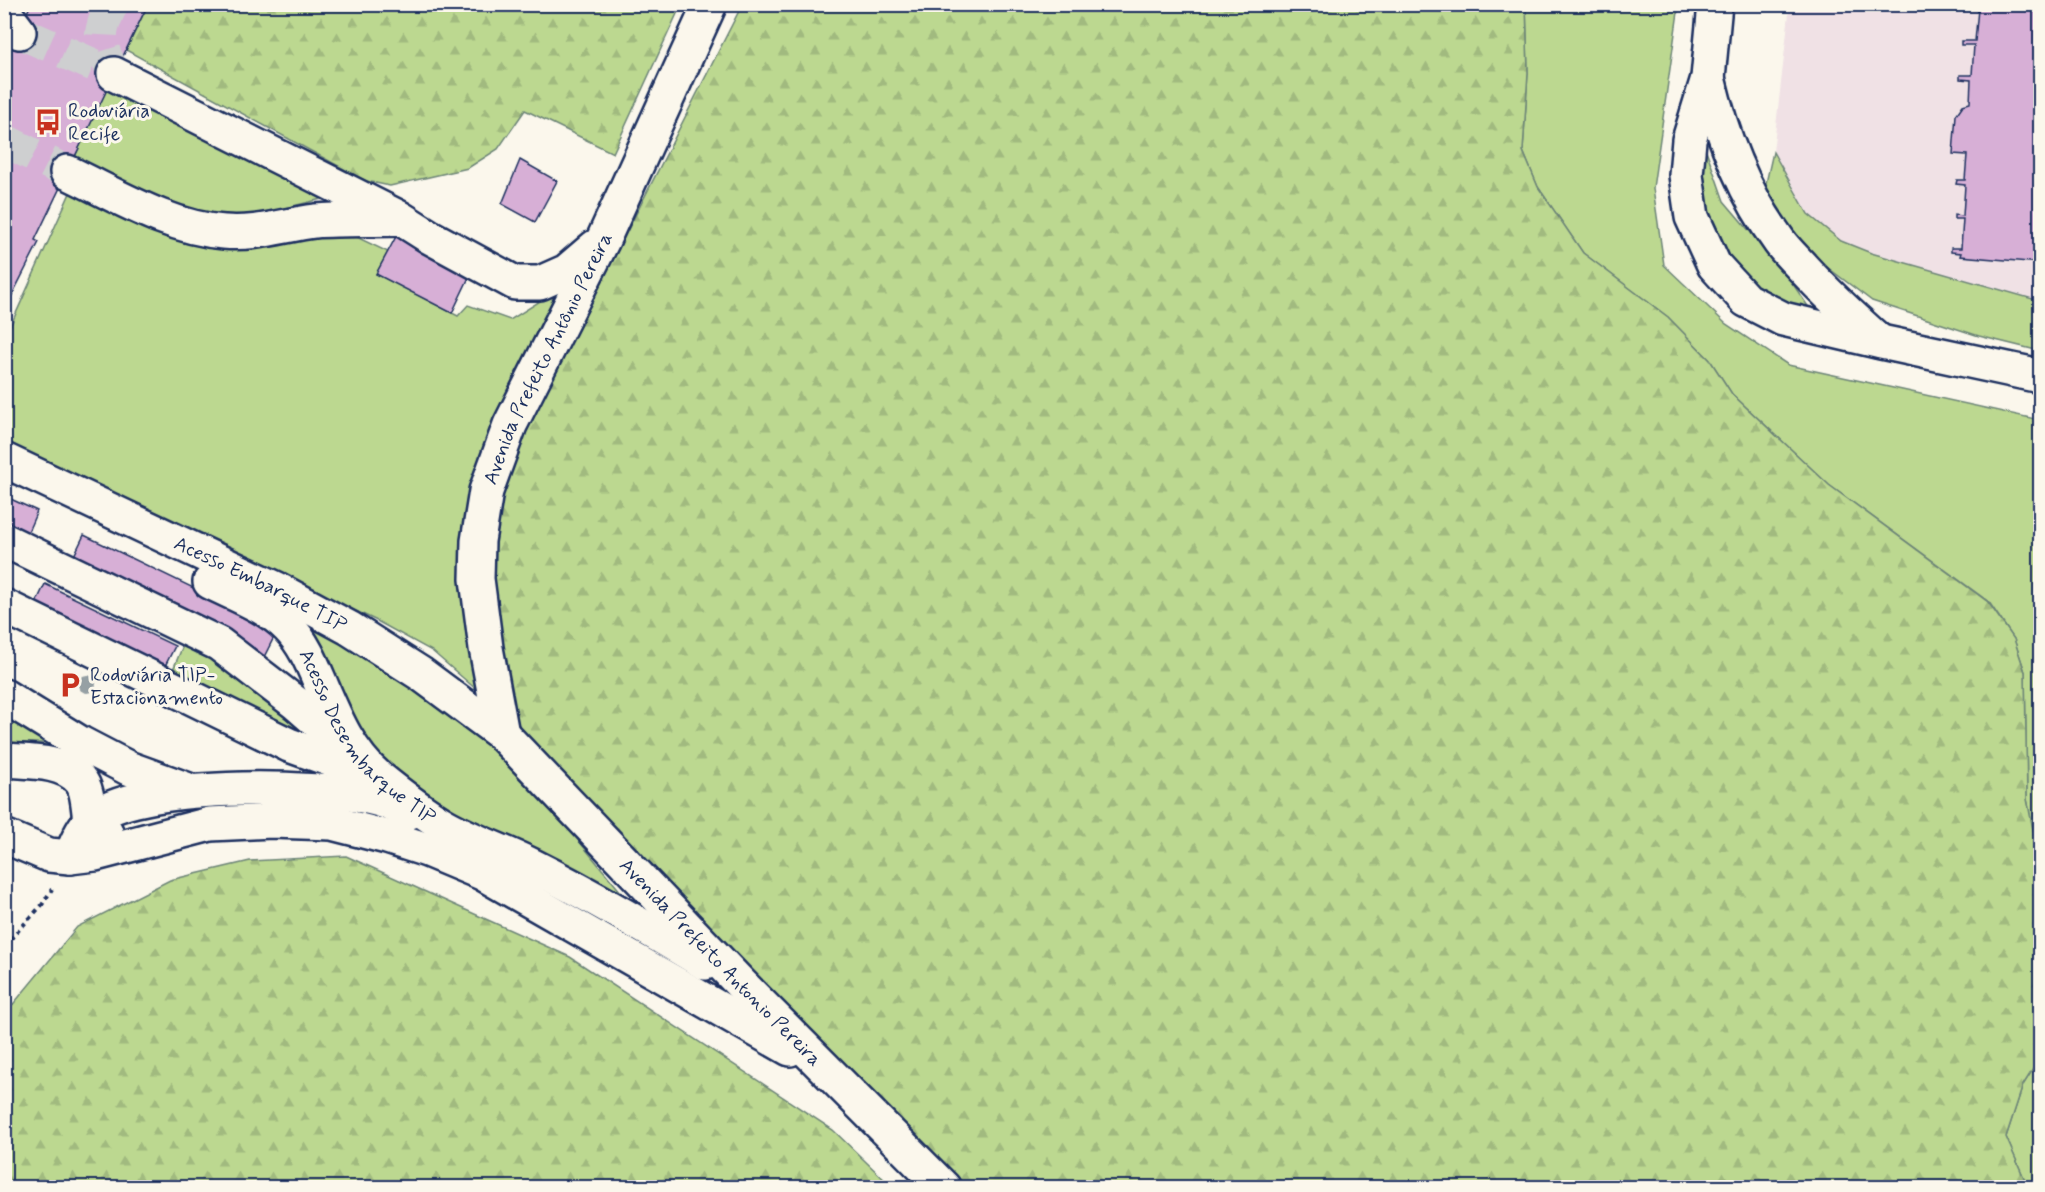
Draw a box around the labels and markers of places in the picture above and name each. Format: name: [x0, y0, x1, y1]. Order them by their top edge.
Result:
place label: Rodoviária Recife: [68, 98, 150, 148]
bus stop icon: Rodoviária Recife: [33, 107, 63, 137]
place label: Rodoviária TIP- Estacionamento: [90, 662, 223, 712]
parking icon: Rodoviária TIP- Estacionamento: [55, 670, 85, 700]

